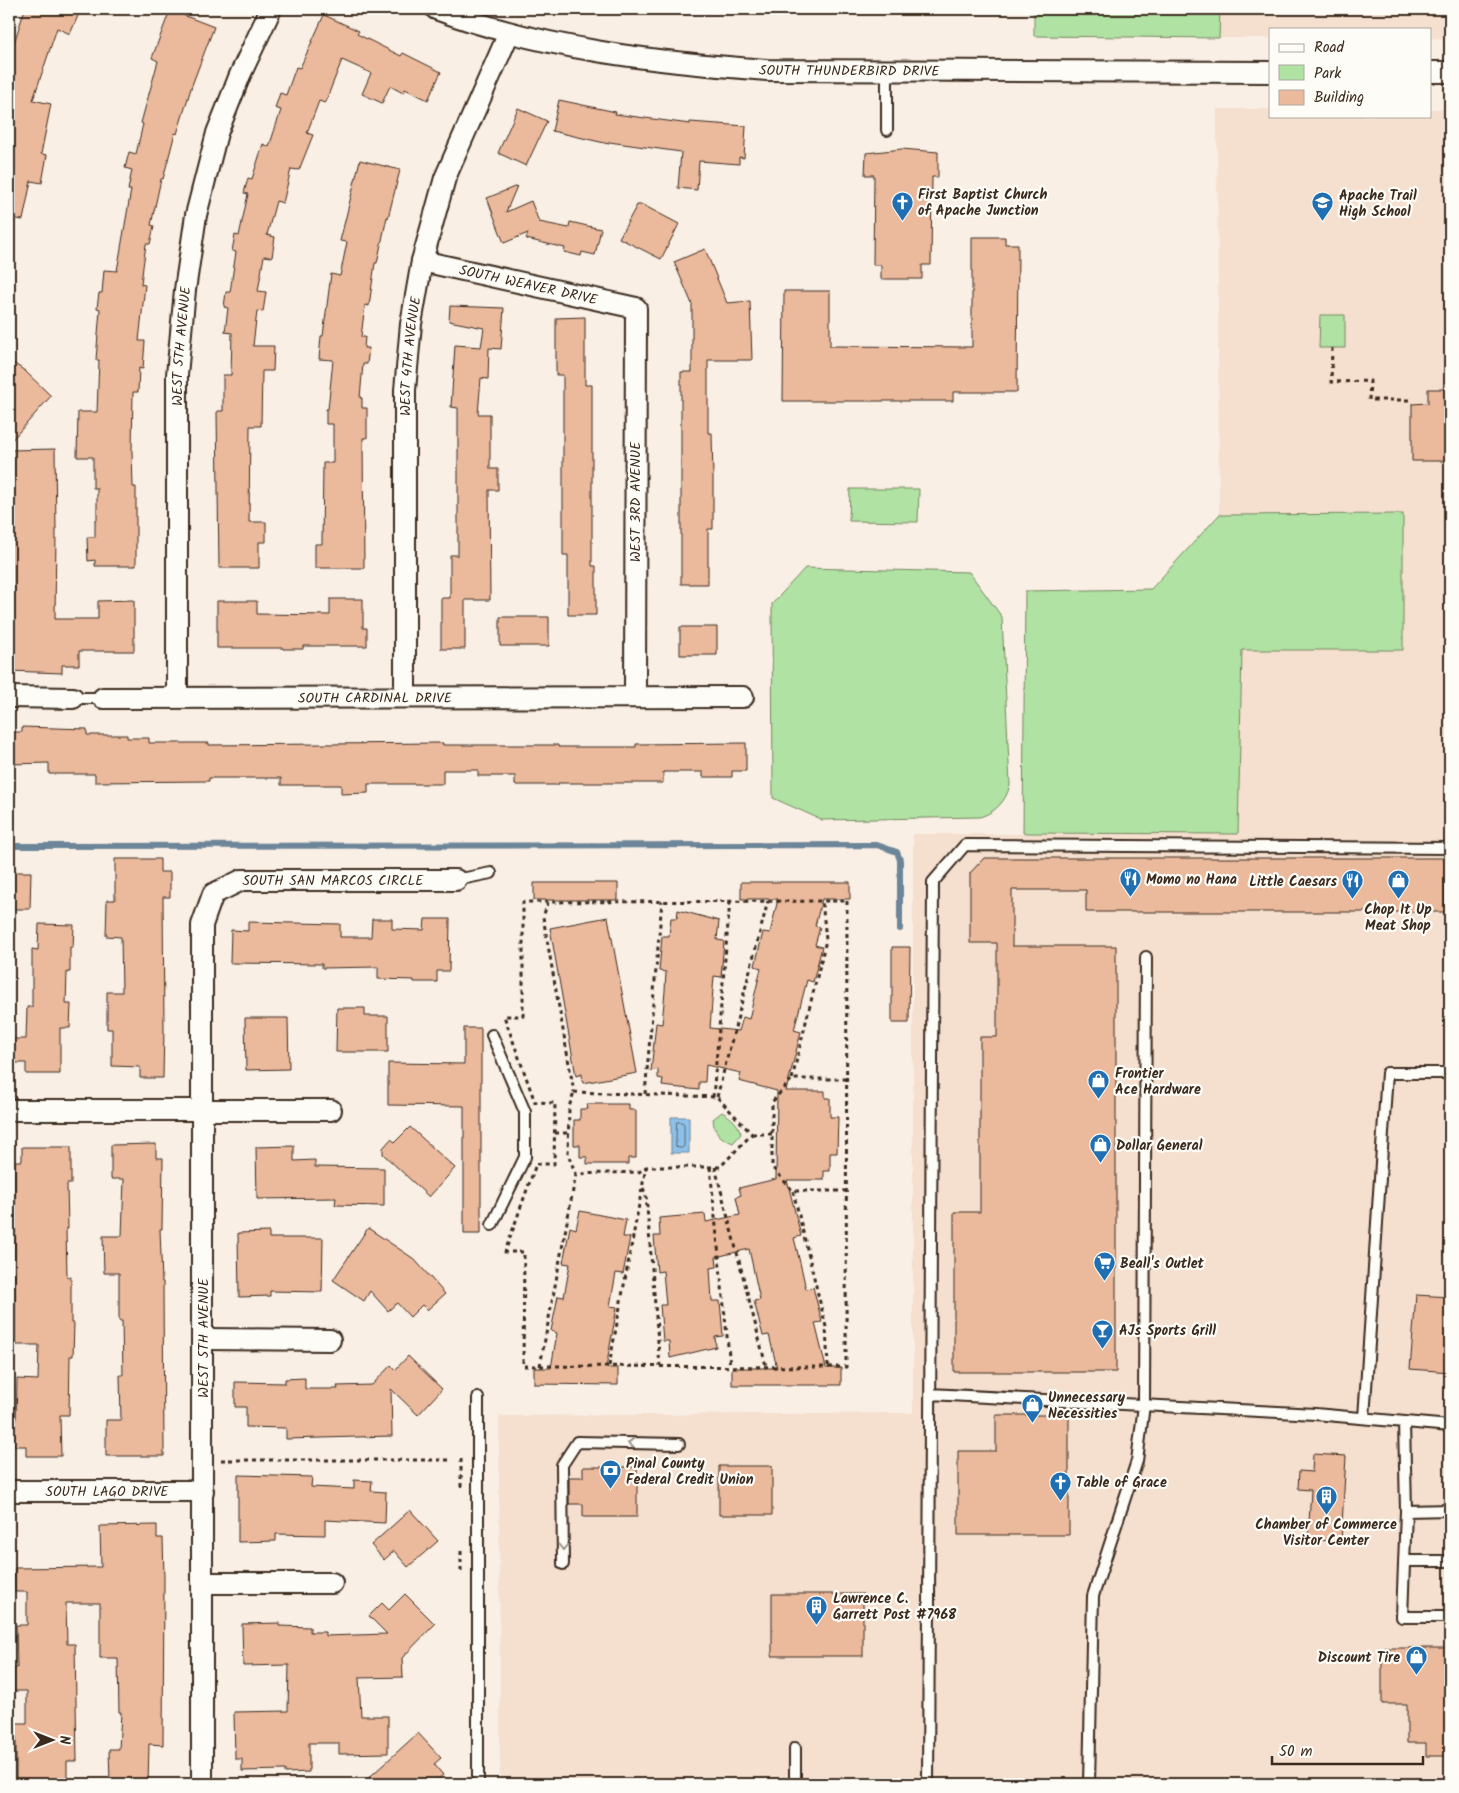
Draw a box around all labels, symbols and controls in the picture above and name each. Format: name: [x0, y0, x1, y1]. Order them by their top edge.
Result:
legend: [1269, 28, 1432, 118]
text: Road: [1314, 36, 1345, 60]
street label: SOUTH THUNDERBIRD DRIVE: [758, 59, 940, 83]
text: Park: [1314, 62, 1342, 86]
text: Building: [1314, 86, 1364, 110]
place label: First Baptist Church of Apache Junction: [918, 184, 1047, 222]
place label: Apache Trail High School: [1339, 185, 1417, 223]
church icon: First Baptist Church of Apache Junction: [890, 190, 914, 221]
school or university icon: Apache Trail High School: [1311, 191, 1335, 222]
street label: SOUTH WEAVER DRIVE: [457, 259, 600, 311]
street label: WEST 5TH AVENUE: [167, 285, 197, 406]
street label: WEST 4TH AVENUE: [395, 294, 428, 416]
street label: WEST 3RD AVENUE: [625, 441, 647, 562]
street label: SOUTH CARDINAL DRIVE: [298, 687, 453, 710]
restaurant icon: Momo no Hana: [1118, 867, 1142, 898]
place label: Momo no Hana: [1146, 869, 1237, 891]
restaurant icon: Little Caesars: [1341, 869, 1365, 900]
shop icon: Chop It Up Meat Shop: [1386, 869, 1410, 900]
street label: SOUTH SAN MARCOS CIRCLE: [242, 870, 424, 892]
place label: Little Caesars: [1249, 871, 1337, 893]
place label: Chop It Up Meat Shop: [1364, 899, 1432, 937]
place label: Frontier Ace Hardware: [1115, 1063, 1201, 1101]
shop icon: Frontier Ace Hardware: [1087, 1069, 1111, 1100]
shop icon: Dollar General: [1088, 1133, 1112, 1164]
place label: Dollar General: [1116, 1135, 1203, 1157]
supermarket icon: Beall's Outlet: [1092, 1251, 1116, 1282]
place label: Beall's Outlet: [1120, 1253, 1205, 1275]
street label: WEST 5TH AVENUE: [193, 1277, 215, 1398]
bar icon: AJs Sports Grill: [1091, 1318, 1115, 1349]
place label: AJs Sports Grill: [1119, 1320, 1216, 1342]
place label: Unnecessary Necessities: [1048, 1387, 1126, 1425]
shop icon: Unnecessary Necessities: [1020, 1393, 1044, 1424]
one-way arrow: [626, 1438, 634, 1448]
place label: Pinal County Federal Credit Union: [626, 1453, 754, 1491]
bank icon: Pinal County Federal Credit Union: [598, 1459, 622, 1490]
church icon: Table of Grace: [1048, 1470, 1072, 1501]
place label: Table of Grace: [1076, 1472, 1167, 1494]
street label: SOUTH LAGO DRIVE: [45, 1481, 169, 1503]
building icon: Chamber of Commerce Visitor Center: [1314, 1484, 1338, 1515]
place label: Chamber of Commerce Visitor Center: [1255, 1514, 1397, 1552]
one-way arrow: [558, 1544, 568, 1551]
place label: Lawrence C. Garrett Post #7968: [833, 1588, 957, 1626]
building icon: Lawrence C. Garrett Post #7968: [805, 1594, 829, 1625]
shop icon: Discount Tire: [1404, 1645, 1428, 1676]
place label: Discount Tire: [1318, 1647, 1400, 1669]
north arrow: [28, 1716, 78, 1766]
scale bar: [1272, 1733, 1423, 1765]
text: N: [53, 1736, 75, 1745]
text: 50 m: [1279, 1740, 1313, 1764]

